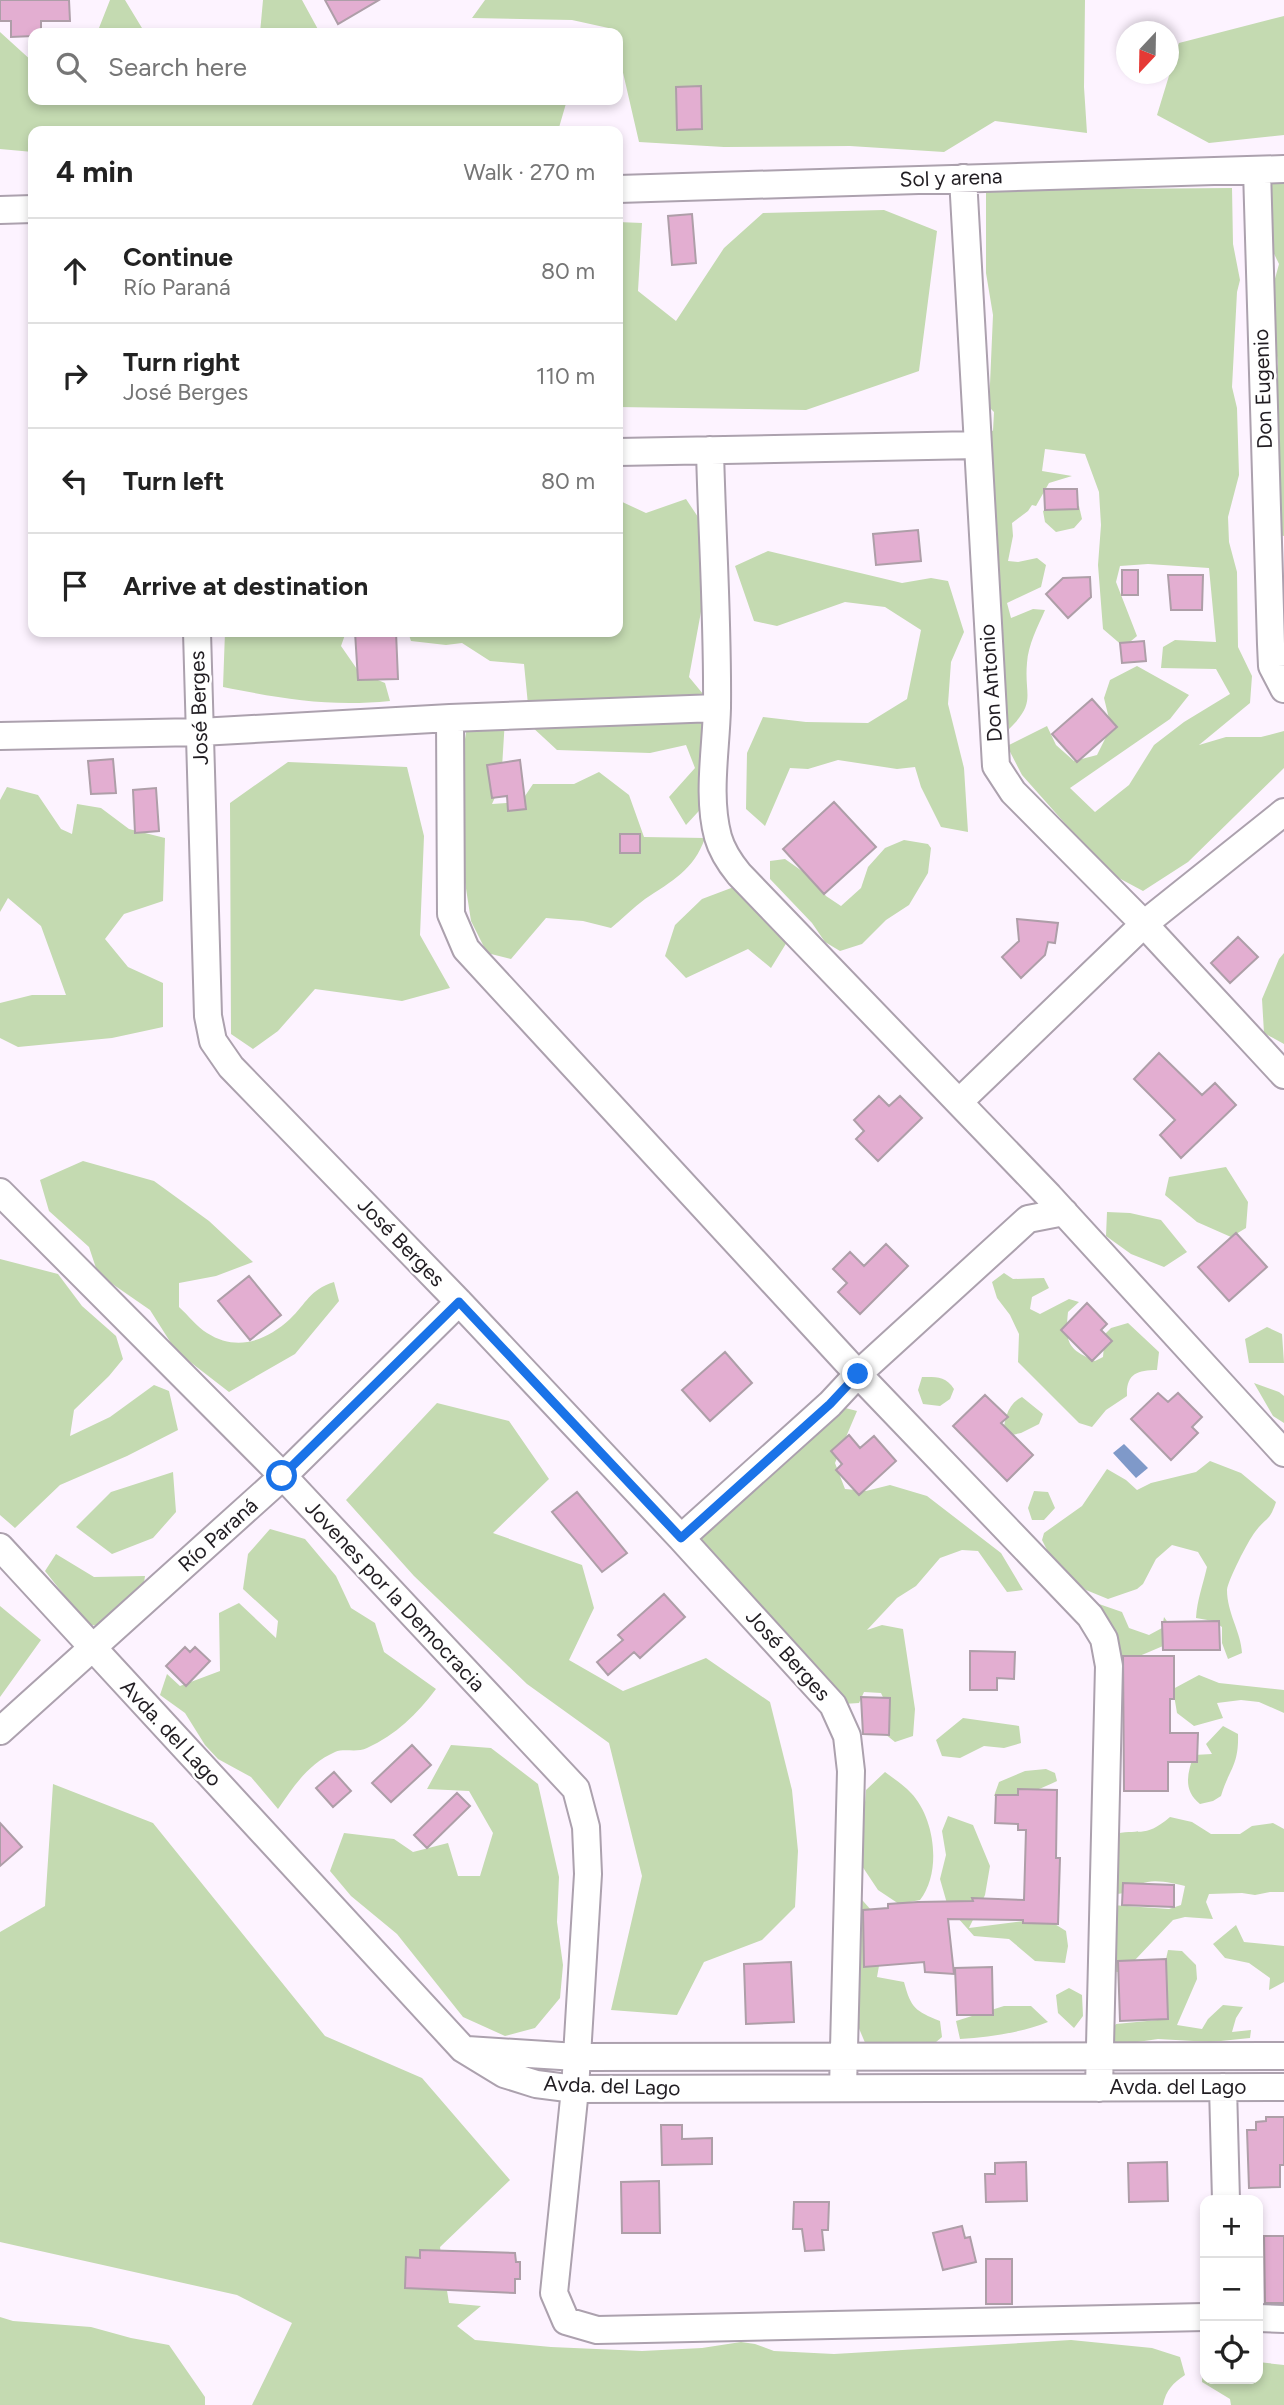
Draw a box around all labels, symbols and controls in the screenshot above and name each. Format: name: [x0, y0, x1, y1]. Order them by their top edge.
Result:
north arrow: [1116, 21, 1179, 84]
search box: [28, 28, 623, 105]
icon: search: [52, 48, 90, 86]
text: Search here: [108, 51, 247, 83]
text: 4 min: [56, 153, 133, 190]
text: Walk · 270 m: [464, 158, 595, 186]
street label: Sol y arena: [899, 163, 1003, 192]
text: Continue: [123, 241, 233, 273]
icon: ahead: [56, 252, 94, 290]
text: 80 m: [541, 257, 595, 285]
text: Río Paraná: [123, 273, 231, 301]
street label: Don Eugenio: [1248, 328, 1277, 450]
text: Turn right: [123, 346, 240, 378]
icon: right: [56, 357, 94, 395]
text: 110 m: [536, 362, 595, 390]
text: José Berges: [123, 378, 248, 406]
icon: left: [56, 462, 94, 500]
text: Turn left: [123, 465, 224, 497]
text: 80 m: [541, 467, 595, 495]
icon: arrive: [56, 567, 94, 605]
text: Arrive at destination: [123, 570, 368, 602]
street label: Don Antonio: [974, 623, 1007, 743]
street label: José Berges: [184, 650, 213, 766]
street label: José Berges: [353, 1192, 450, 1291]
route end: [842, 1358, 873, 1389]
route start: [266, 1460, 297, 1491]
street label: Río Paraná: [173, 1492, 263, 1577]
street label: Jovenes por la Democracia: [300, 1495, 491, 1697]
street label: José Berges: [741, 1604, 836, 1706]
street label: Avda. del Lago: [116, 1674, 227, 1791]
street label: Avda. del Lago: [543, 2071, 681, 2100]
street label: Avda. del Lago: [1110, 2074, 1246, 2099]
map controls: [1200, 2195, 1263, 2384]
button: +: [1200, 2195, 1263, 2258]
button: −: [1200, 2258, 1263, 2321]
button: locate: [1200, 2321, 1263, 2384]

